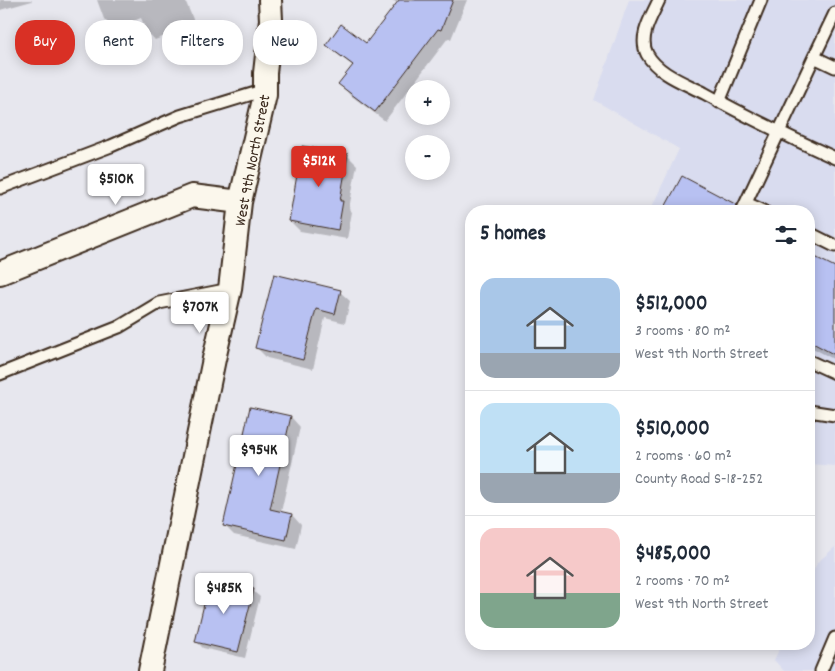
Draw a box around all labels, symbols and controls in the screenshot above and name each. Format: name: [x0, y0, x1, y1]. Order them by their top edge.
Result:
chip: Buy: [15, 20, 75, 65]
chip: Rent: [85, 20, 152, 65]
chip: Filters: [162, 20, 243, 65]
chip: New: [253, 20, 317, 65]
map controls: [405, 80, 450, 180]
button: +: [405, 80, 450, 125]
street label: West 9th North Street: [229, 93, 277, 228]
button: −: [405, 135, 450, 180]
pin: $512K: [284, 146, 354, 188]
text: $512K: [302, 150, 336, 173]
pin: $510K: [81, 164, 151, 206]
text: $510K: [98, 168, 134, 191]
text: 5 homes: [480, 220, 546, 250]
icon: filters: [772, 221, 800, 249]
text: $512,000: [635, 290, 707, 320]
pin: $707K: [165, 292, 235, 334]
text: $707K: [182, 296, 218, 319]
icon: home: [520, 298, 580, 358]
text: 3 rooms · 80 m²: [635, 320, 730, 343]
text: West 9th North Street: [635, 343, 769, 366]
text: $510,000: [635, 415, 710, 445]
icon: home: [520, 423, 580, 483]
pin: $954K: [224, 434, 294, 477]
text: $954K: [241, 439, 277, 462]
text: 2 rooms · 60 m²: [635, 445, 732, 468]
text: County Road S-18-252: [635, 468, 763, 491]
text: $485,000: [635, 540, 711, 570]
icon: home: [520, 548, 580, 608]
text: 2 rooms · 70 m²: [635, 570, 730, 593]
pin: $485K: [189, 572, 259, 615]
text: $485K: [206, 577, 242, 600]
text: West 9th North Street: [635, 593, 769, 616]

